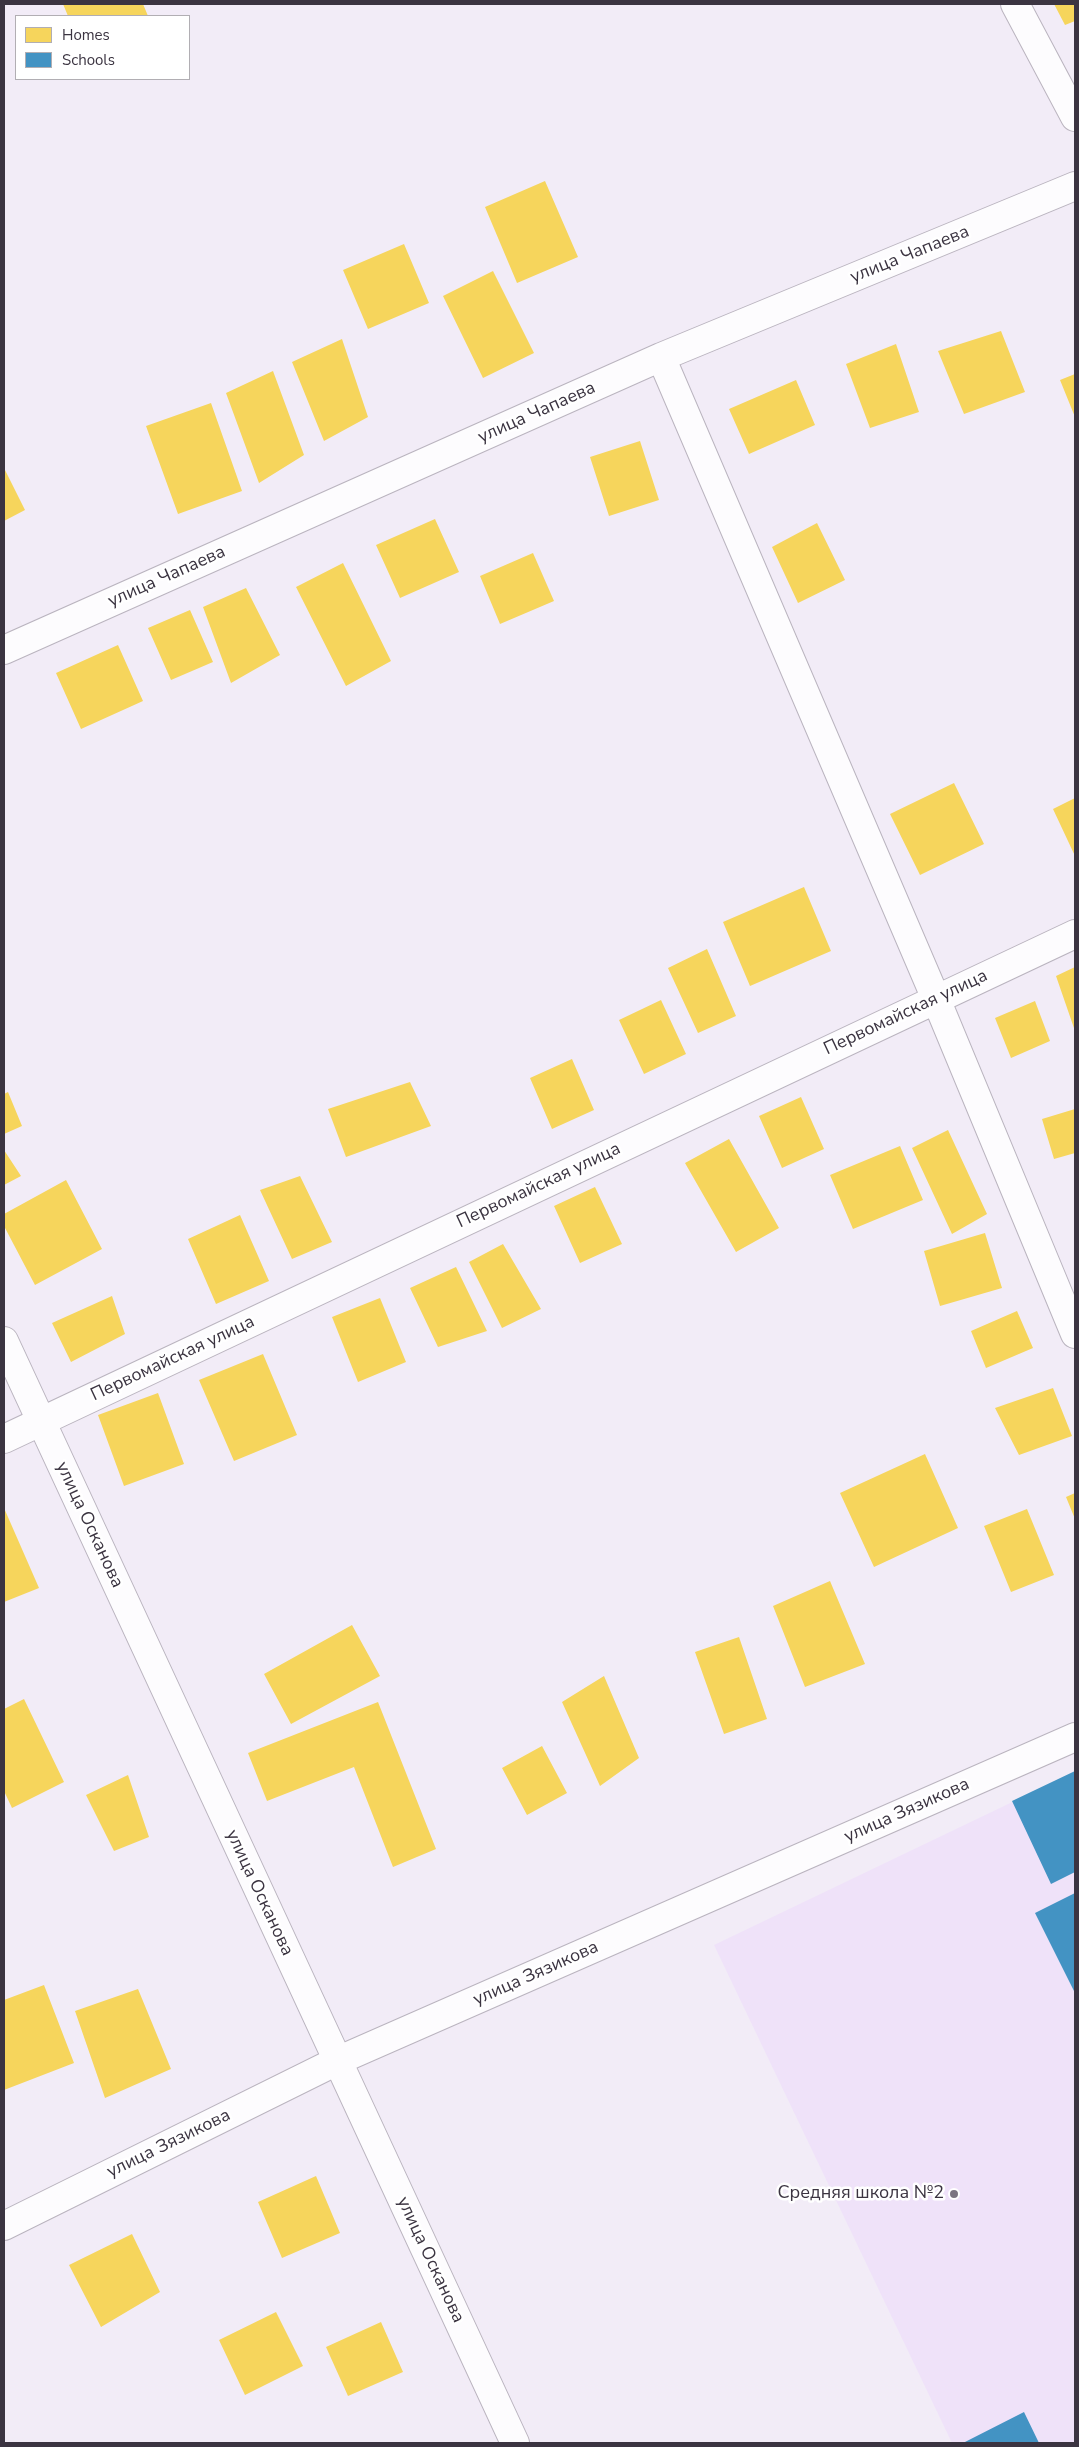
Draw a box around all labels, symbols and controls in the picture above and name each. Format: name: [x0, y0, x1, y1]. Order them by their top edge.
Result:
legend: [15, 15, 190, 80]
text: Homes: [62, 25, 110, 45]
text: Schools: [62, 50, 115, 70]
street label: улица Чапаева: [847, 221, 973, 289]
street label: улица Чапаева: [475, 377, 599, 449]
street label: улица Чапаева: [105, 541, 229, 613]
street label: Первомайская улица: [821, 966, 991, 1060]
street label: Первомайская улица: [454, 1139, 624, 1233]
street label: Первомайская улица: [88, 1312, 258, 1406]
street label: улица Осканова: [50, 1459, 128, 1591]
street label: улица Зязикова: [841, 1774, 973, 1848]
street label: улица Осканова: [220, 1827, 298, 1959]
street label: улица Зязикова: [470, 1937, 602, 2011]
street label: улица Зязикова: [104, 2105, 234, 2183]
place label: Средняя школа №2: [777, 2183, 944, 2205]
marker: Средняя школа №2: [948, 2188, 960, 2200]
street label: улица Осканова: [391, 2194, 469, 2326]

